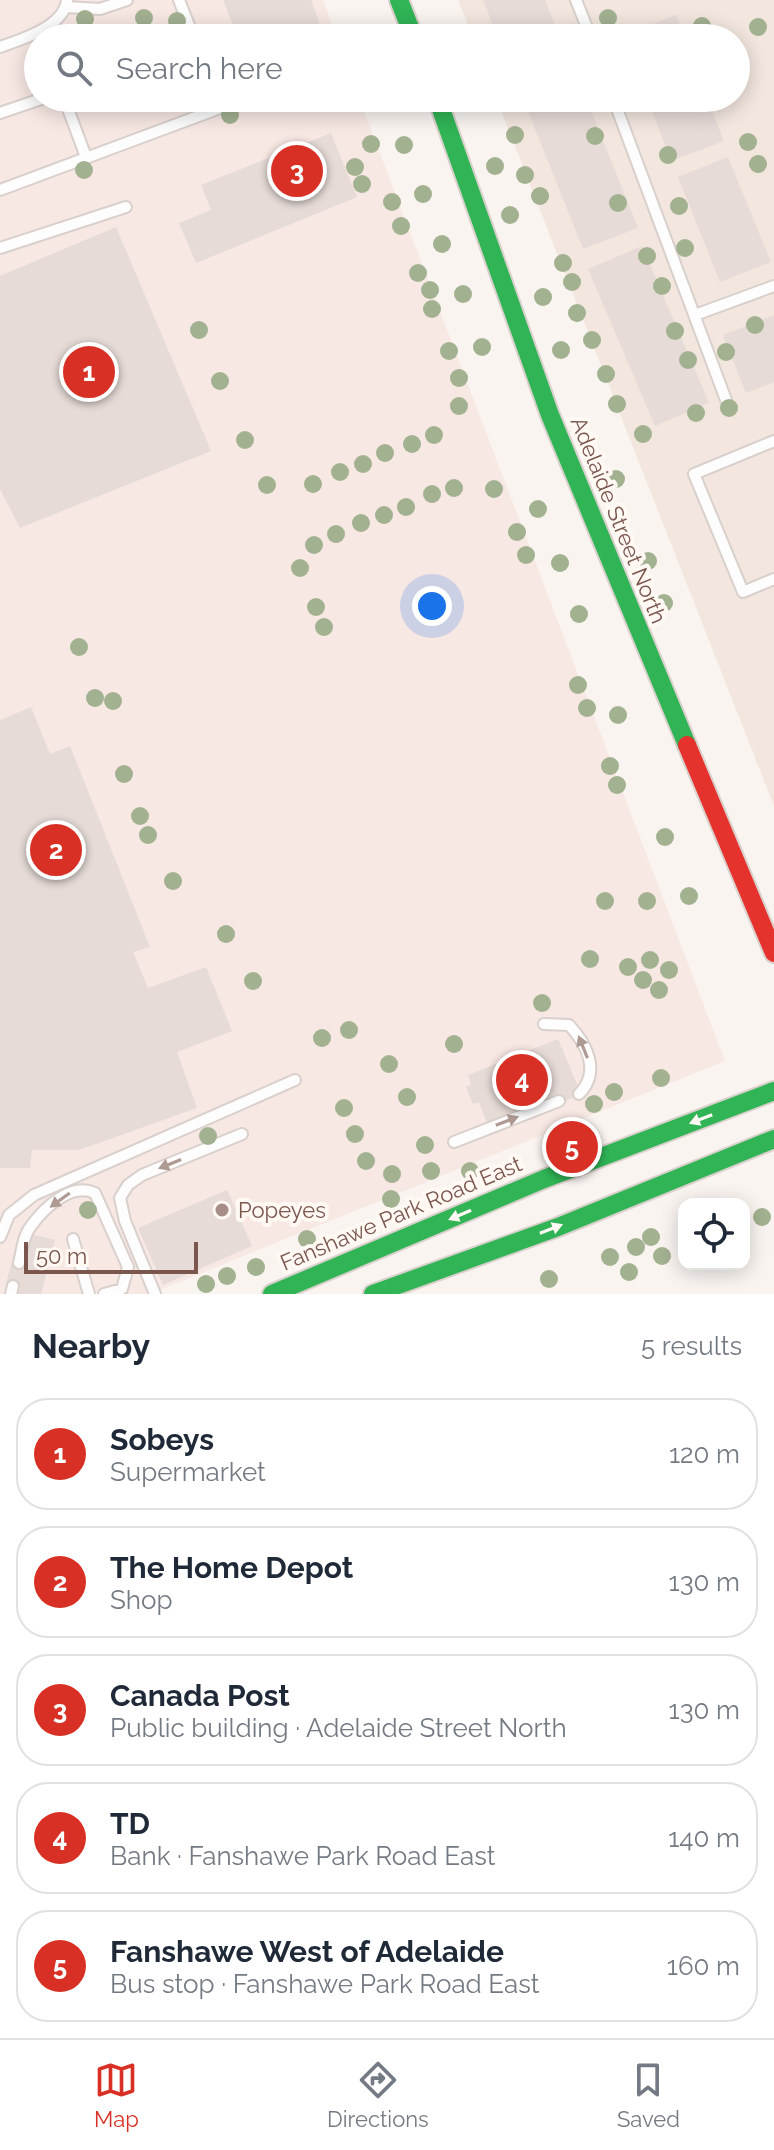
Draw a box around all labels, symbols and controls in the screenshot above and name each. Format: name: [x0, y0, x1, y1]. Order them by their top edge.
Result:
search box: [24, 24, 750, 112]
icon: search: [52, 46, 96, 90]
text: Search here: [116, 51, 283, 86]
pin: 3: [271, 141, 323, 201]
pin: 1: [63, 342, 115, 402]
street label: Adelaide Street North: [566, 413, 672, 627]
your location: [412, 586, 452, 626]
pin: 2: [30, 820, 82, 880]
one-way arrow: [577, 1036, 590, 1059]
pin: 4: [496, 1050, 548, 1110]
one-way arrow: [689, 1113, 713, 1126]
one-way arrow: [495, 1115, 519, 1128]
pin: 5: [546, 1117, 598, 1177]
street label: Fanshawe Park Road East: [276, 1150, 526, 1276]
one-way arrow: [158, 1157, 182, 1170]
one-way arrow: [50, 1192, 71, 1207]
place label: Popeyes: [238, 1197, 326, 1223]
map controls: [678, 1198, 750, 1270]
button: locate: [678, 1198, 750, 1270]
marker: Popeyes: [213, 1201, 231, 1219]
one-way arrow: [448, 1209, 471, 1222]
one-way arrow: [539, 1222, 563, 1235]
scale bar: [24, 1238, 198, 1274]
text: 50 m: [36, 1243, 87, 1269]
text: Nearby: [32, 1326, 150, 1366]
text: 5 results: [641, 1331, 742, 1361]
text: Sobeys: [110, 1422, 214, 1457]
text: 1: [54, 1439, 66, 1469]
text: 120 m: [669, 1439, 740, 1469]
text: Supermarket: [110, 1457, 266, 1487]
text: The Home Depot: [110, 1550, 353, 1585]
text: 2: [53, 1567, 67, 1597]
text: 130 m: [669, 1567, 740, 1597]
text: Shop: [110, 1585, 172, 1615]
text: Canada Post: [110, 1678, 290, 1713]
text: 3: [53, 1695, 67, 1725]
text: 130 m: [669, 1695, 740, 1725]
text: Public building · Adelaide Street North: [110, 1713, 567, 1743]
text: TD: [110, 1806, 150, 1841]
text: 4: [53, 1823, 67, 1853]
text: 140 m: [668, 1823, 740, 1853]
text: Bank · Fanshawe Park Road East: [110, 1841, 495, 1871]
text: Fanshawe West of Adelaide: [110, 1934, 504, 1969]
text: 5: [53, 1951, 67, 1981]
text: 160 m: [667, 1951, 740, 1981]
text: Bus stop · Fanshawe Park Road East: [110, 1969, 540, 1999]
tab: Map: [94, 2058, 139, 2132]
tab: Directions: [327, 2058, 429, 2132]
tab: Saved: [617, 2058, 680, 2132]

